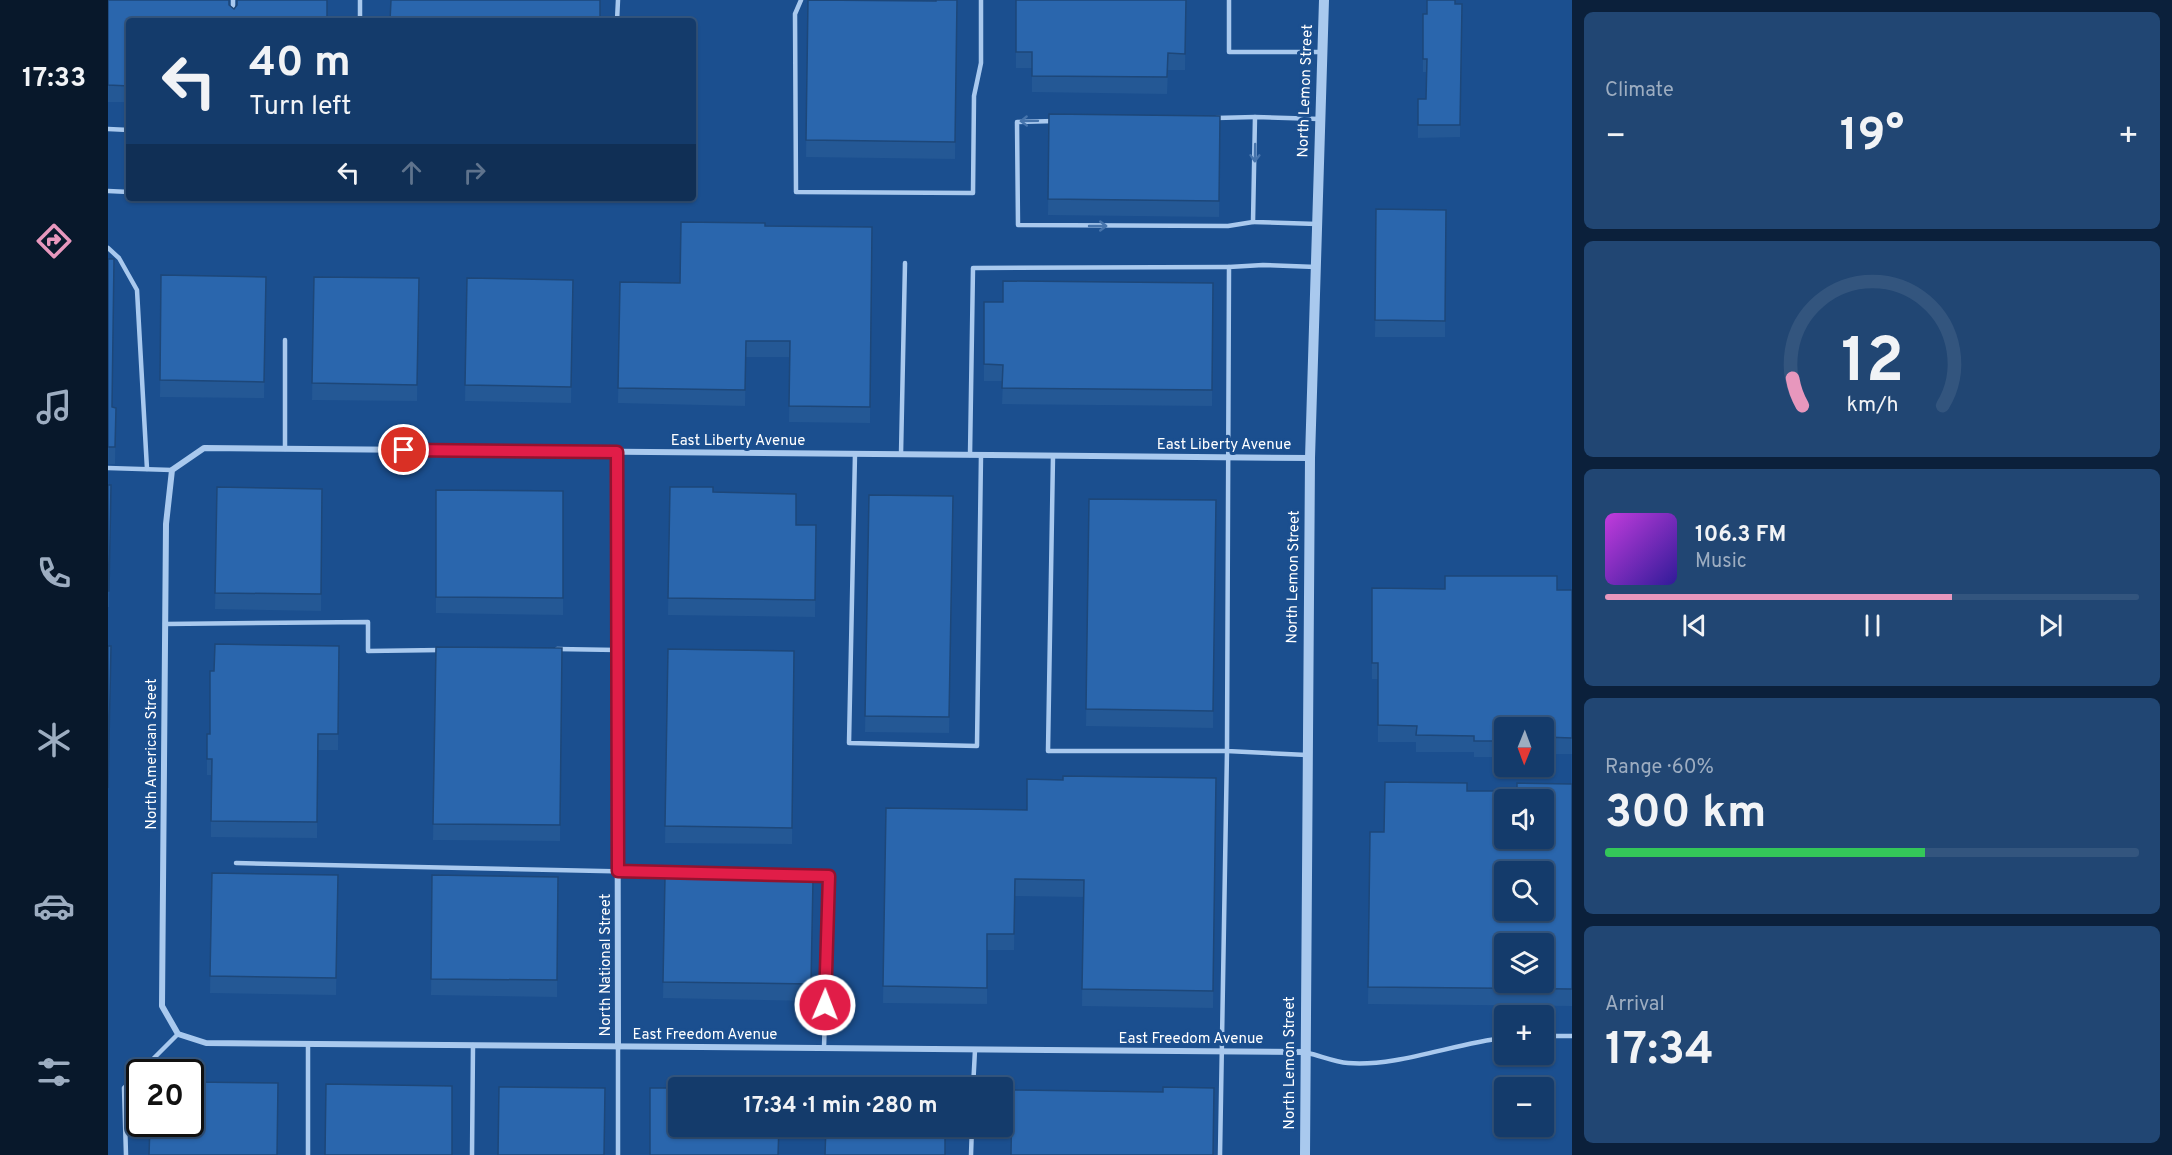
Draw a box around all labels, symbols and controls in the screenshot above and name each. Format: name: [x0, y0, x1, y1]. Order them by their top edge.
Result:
street label: North Lemon Street: [1294, 24, 1318, 158]
text: 40 m: [249, 38, 351, 91]
icon: left: [150, 42, 228, 120]
text: 17:33: [22, 62, 86, 96]
text: Climate: [1605, 78, 1674, 104]
text: Turn left: [249, 90, 351, 124]
text: 19°: [1840, 109, 1904, 166]
one-way arrow: [1020, 116, 1039, 127]
text: −: [1605, 117, 1626, 159]
text: +: [2118, 117, 2139, 159]
one-way arrow: [1249, 142, 1260, 162]
icon: left: [332, 156, 365, 189]
icon: ahead: [395, 156, 428, 189]
icon: right: [458, 156, 491, 189]
icon: directions: [33, 220, 75, 262]
one-way arrow: [1087, 220, 1107, 232]
text: 12: [1840, 325, 1904, 404]
icon: music: [33, 386, 75, 428]
text: km/h: [1846, 392, 1898, 419]
pin: [378, 424, 429, 475]
street label: East Liberty Avenue: [671, 432, 805, 451]
icon: arrive: [387, 433, 420, 466]
street label: East Liberty Avenue: [1157, 436, 1291, 455]
street label: North Lemon Street: [1283, 510, 1305, 644]
text: 106.3 FM: [1695, 522, 1786, 549]
text: Music: [1695, 549, 1747, 575]
icon: phone: [33, 552, 75, 594]
icon: previous: [1678, 609, 1711, 642]
icon: pause: [1856, 609, 1889, 642]
icon: next: [2034, 609, 2067, 642]
street label: North American Street: [143, 678, 162, 830]
north arrow: [1494, 717, 1554, 777]
map controls: [1494, 717, 1554, 1137]
icon: climate: [33, 719, 75, 761]
text: Range · 60%: [1605, 755, 1714, 781]
text: 300 km: [1605, 786, 1767, 843]
button: sound: [1494, 789, 1554, 849]
button: search: [1494, 861, 1554, 921]
icon: car: [33, 885, 75, 927]
street label: North National Street: [597, 894, 616, 1036]
button: layers: [1494, 933, 1554, 993]
position arrow: [793, 973, 857, 1037]
text: Arrival: [1605, 992, 1665, 1018]
street label: North Lemon Street: [1281, 996, 1300, 1130]
button: +: [1494, 1005, 1554, 1065]
text: 17:34: [1605, 1023, 1714, 1080]
street label: East Freedom Avenue: [633, 1026, 777, 1045]
street label: East Freedom Avenue: [1119, 1030, 1263, 1049]
icon: filters: [33, 1051, 75, 1093]
speed limit sign: 20: [126, 1059, 204, 1137]
button: −: [1494, 1077, 1554, 1137]
text: 17:34 · 1 min · 280 m: [743, 1093, 938, 1120]

